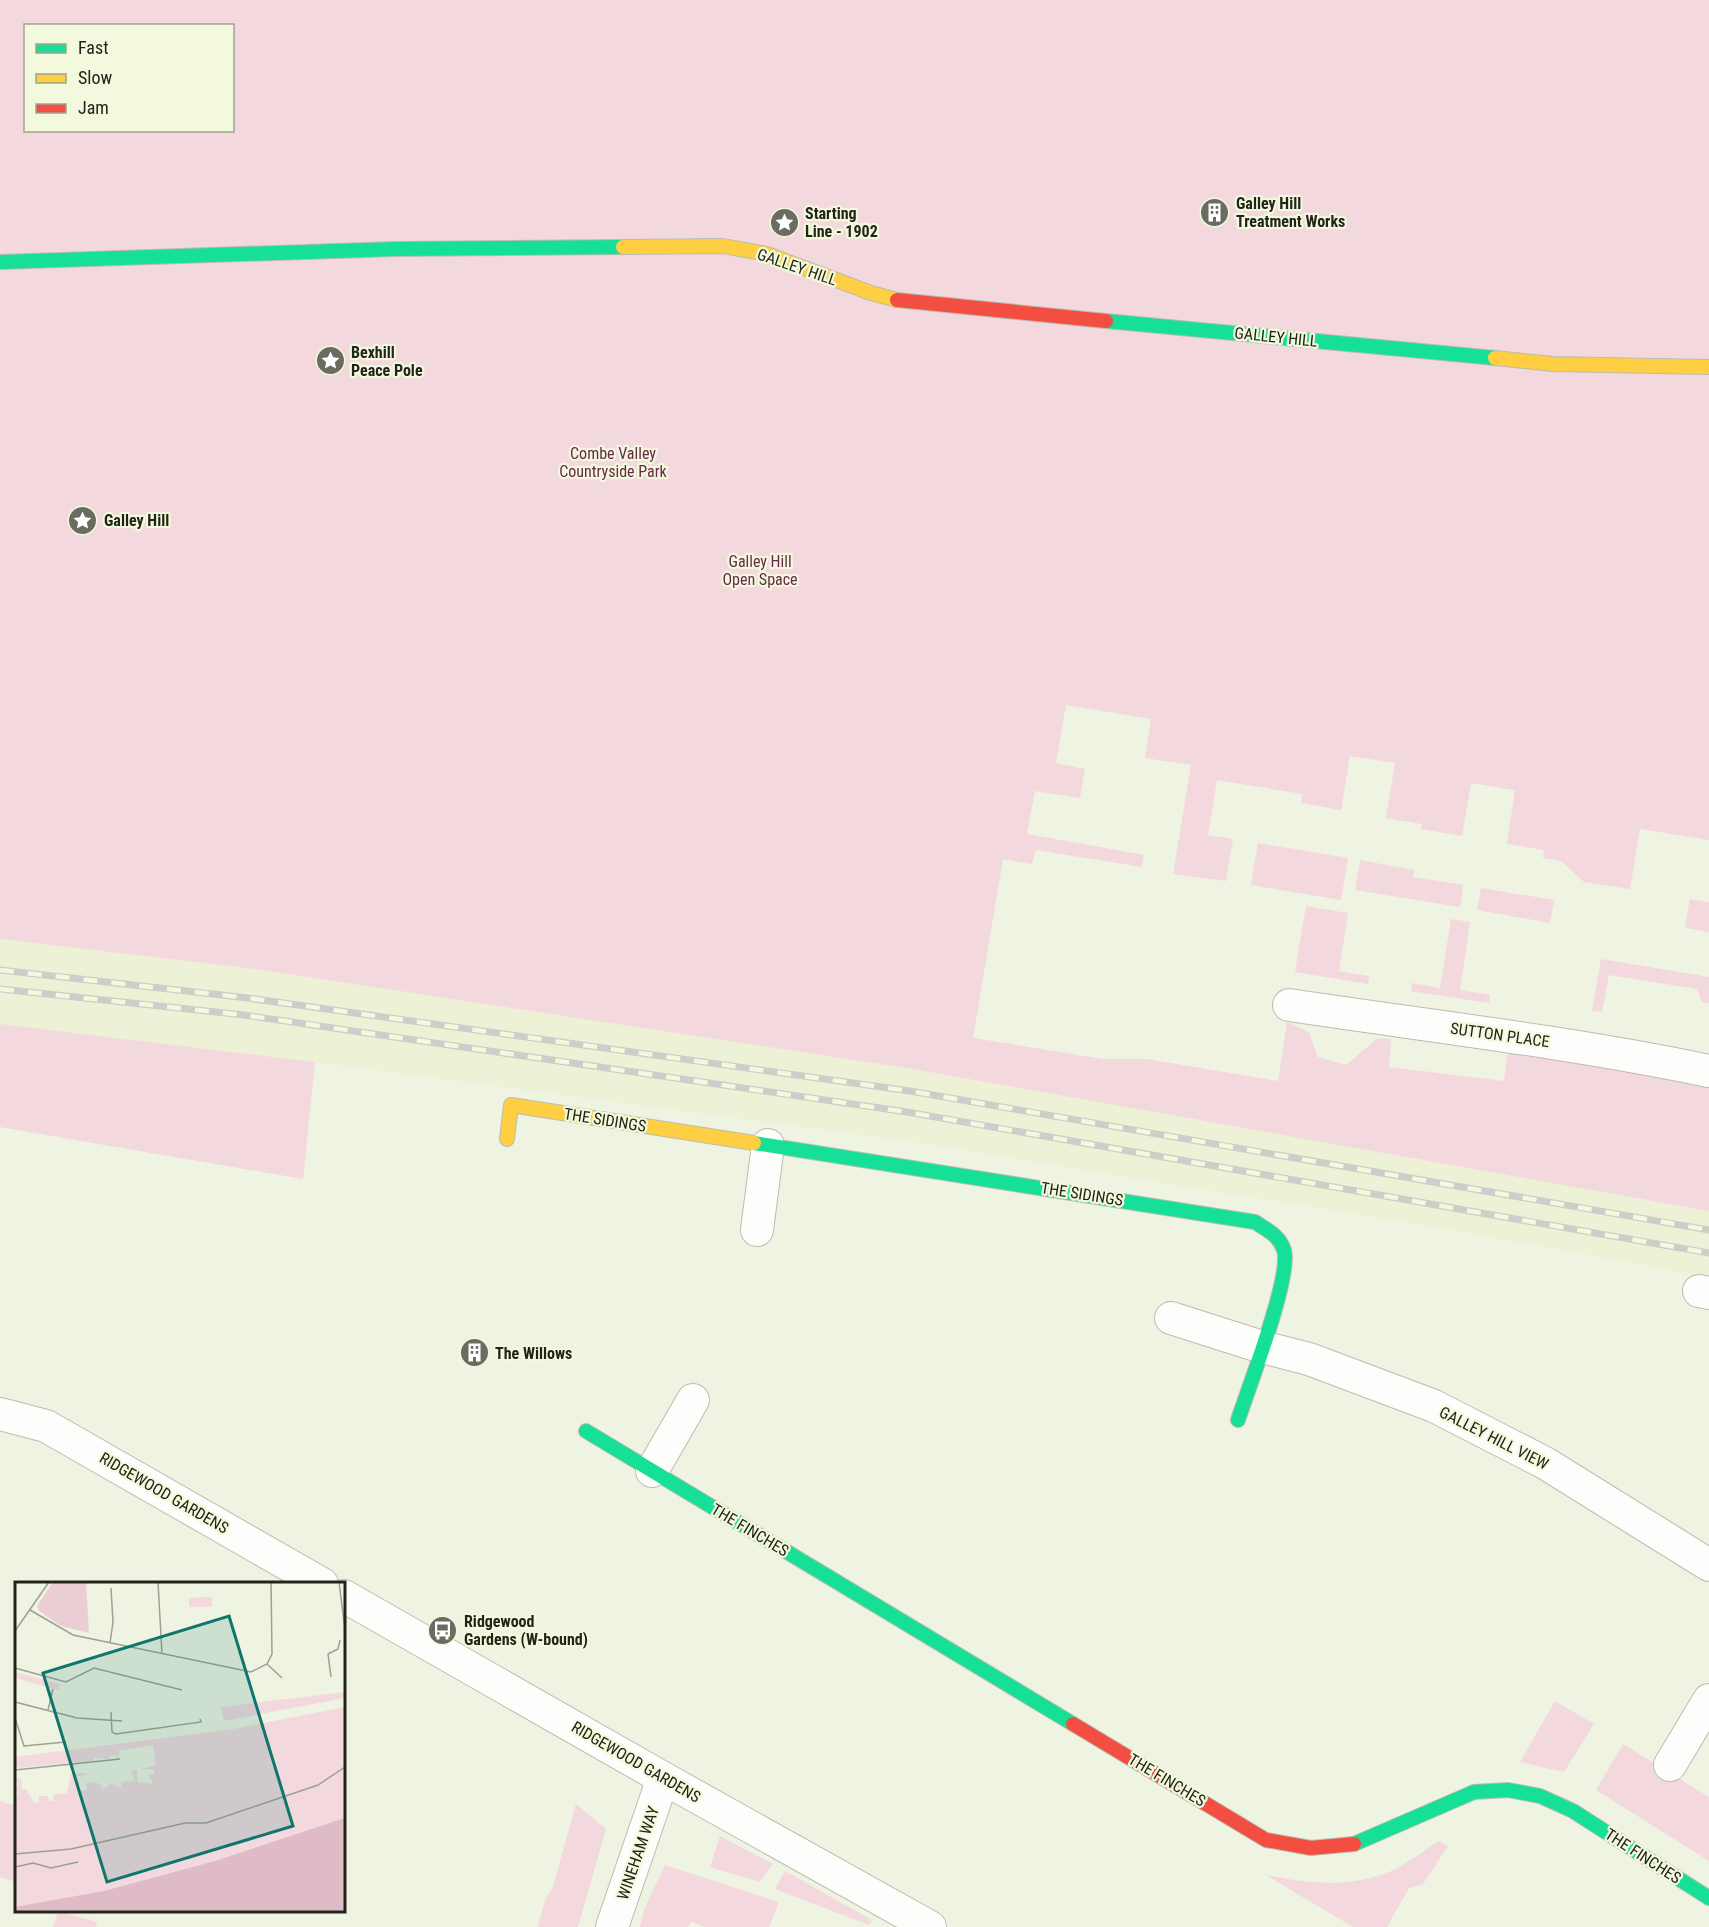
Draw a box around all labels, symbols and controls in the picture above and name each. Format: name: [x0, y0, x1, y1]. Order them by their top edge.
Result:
legend: [24, 24, 234, 132]
text: Fast: [78, 37, 109, 58]
text: Slow: [78, 67, 113, 88]
text: Jam: [78, 97, 109, 118]
place label: Galley Hill Treatment Works: [1236, 194, 1345, 231]
building icon: Galley Hill Treatment Works: [1199, 196, 1231, 228]
place label: Starting Line - 1902: [805, 204, 878, 241]
place icon: Starting Line - 1902: [768, 206, 800, 238]
street label: GALLEY HILL: [755, 244, 840, 290]
street label: GALLEY HILL: [1234, 323, 1319, 351]
place label: Bexhill Peace Pole: [351, 343, 423, 380]
place icon: Bexhill Peace Pole: [314, 345, 346, 377]
park label: Combe Valley Countryside Park: [559, 444, 668, 481]
place icon: Galley Hill: [67, 504, 99, 536]
place label: Galley Hill: [104, 511, 169, 530]
park label: Galley Hill Open Space: [722, 552, 798, 589]
street label: SUTTON PLACE: [1449, 1019, 1551, 1051]
street label: THE SIDINGS: [563, 1104, 647, 1136]
street label: THE SIDINGS: [1040, 1178, 1124, 1210]
building icon: The Willows: [458, 1337, 490, 1369]
place label: The Willows: [495, 1344, 572, 1363]
street label: GALLEY HILL VIEW: [1436, 1402, 1552, 1474]
street label: RIDGEWOOD GARDENS: [96, 1448, 232, 1538]
street label: THE FINCHES: [708, 1500, 792, 1560]
inset map: [15, 1582, 345, 1912]
place label: Ridgewood Gardens (W-bound): [464, 1612, 588, 1649]
bus stop icon: Ridgewood Gardens (W-bound): [427, 1614, 459, 1646]
street label: RIDGEWOOD GARDENS: [568, 1717, 704, 1807]
street label: THE FINCHES: [1125, 1750, 1209, 1810]
street label: WINEHAM WAY: [613, 1803, 663, 1902]
street label: THE FINCHES: [1601, 1824, 1685, 1888]

